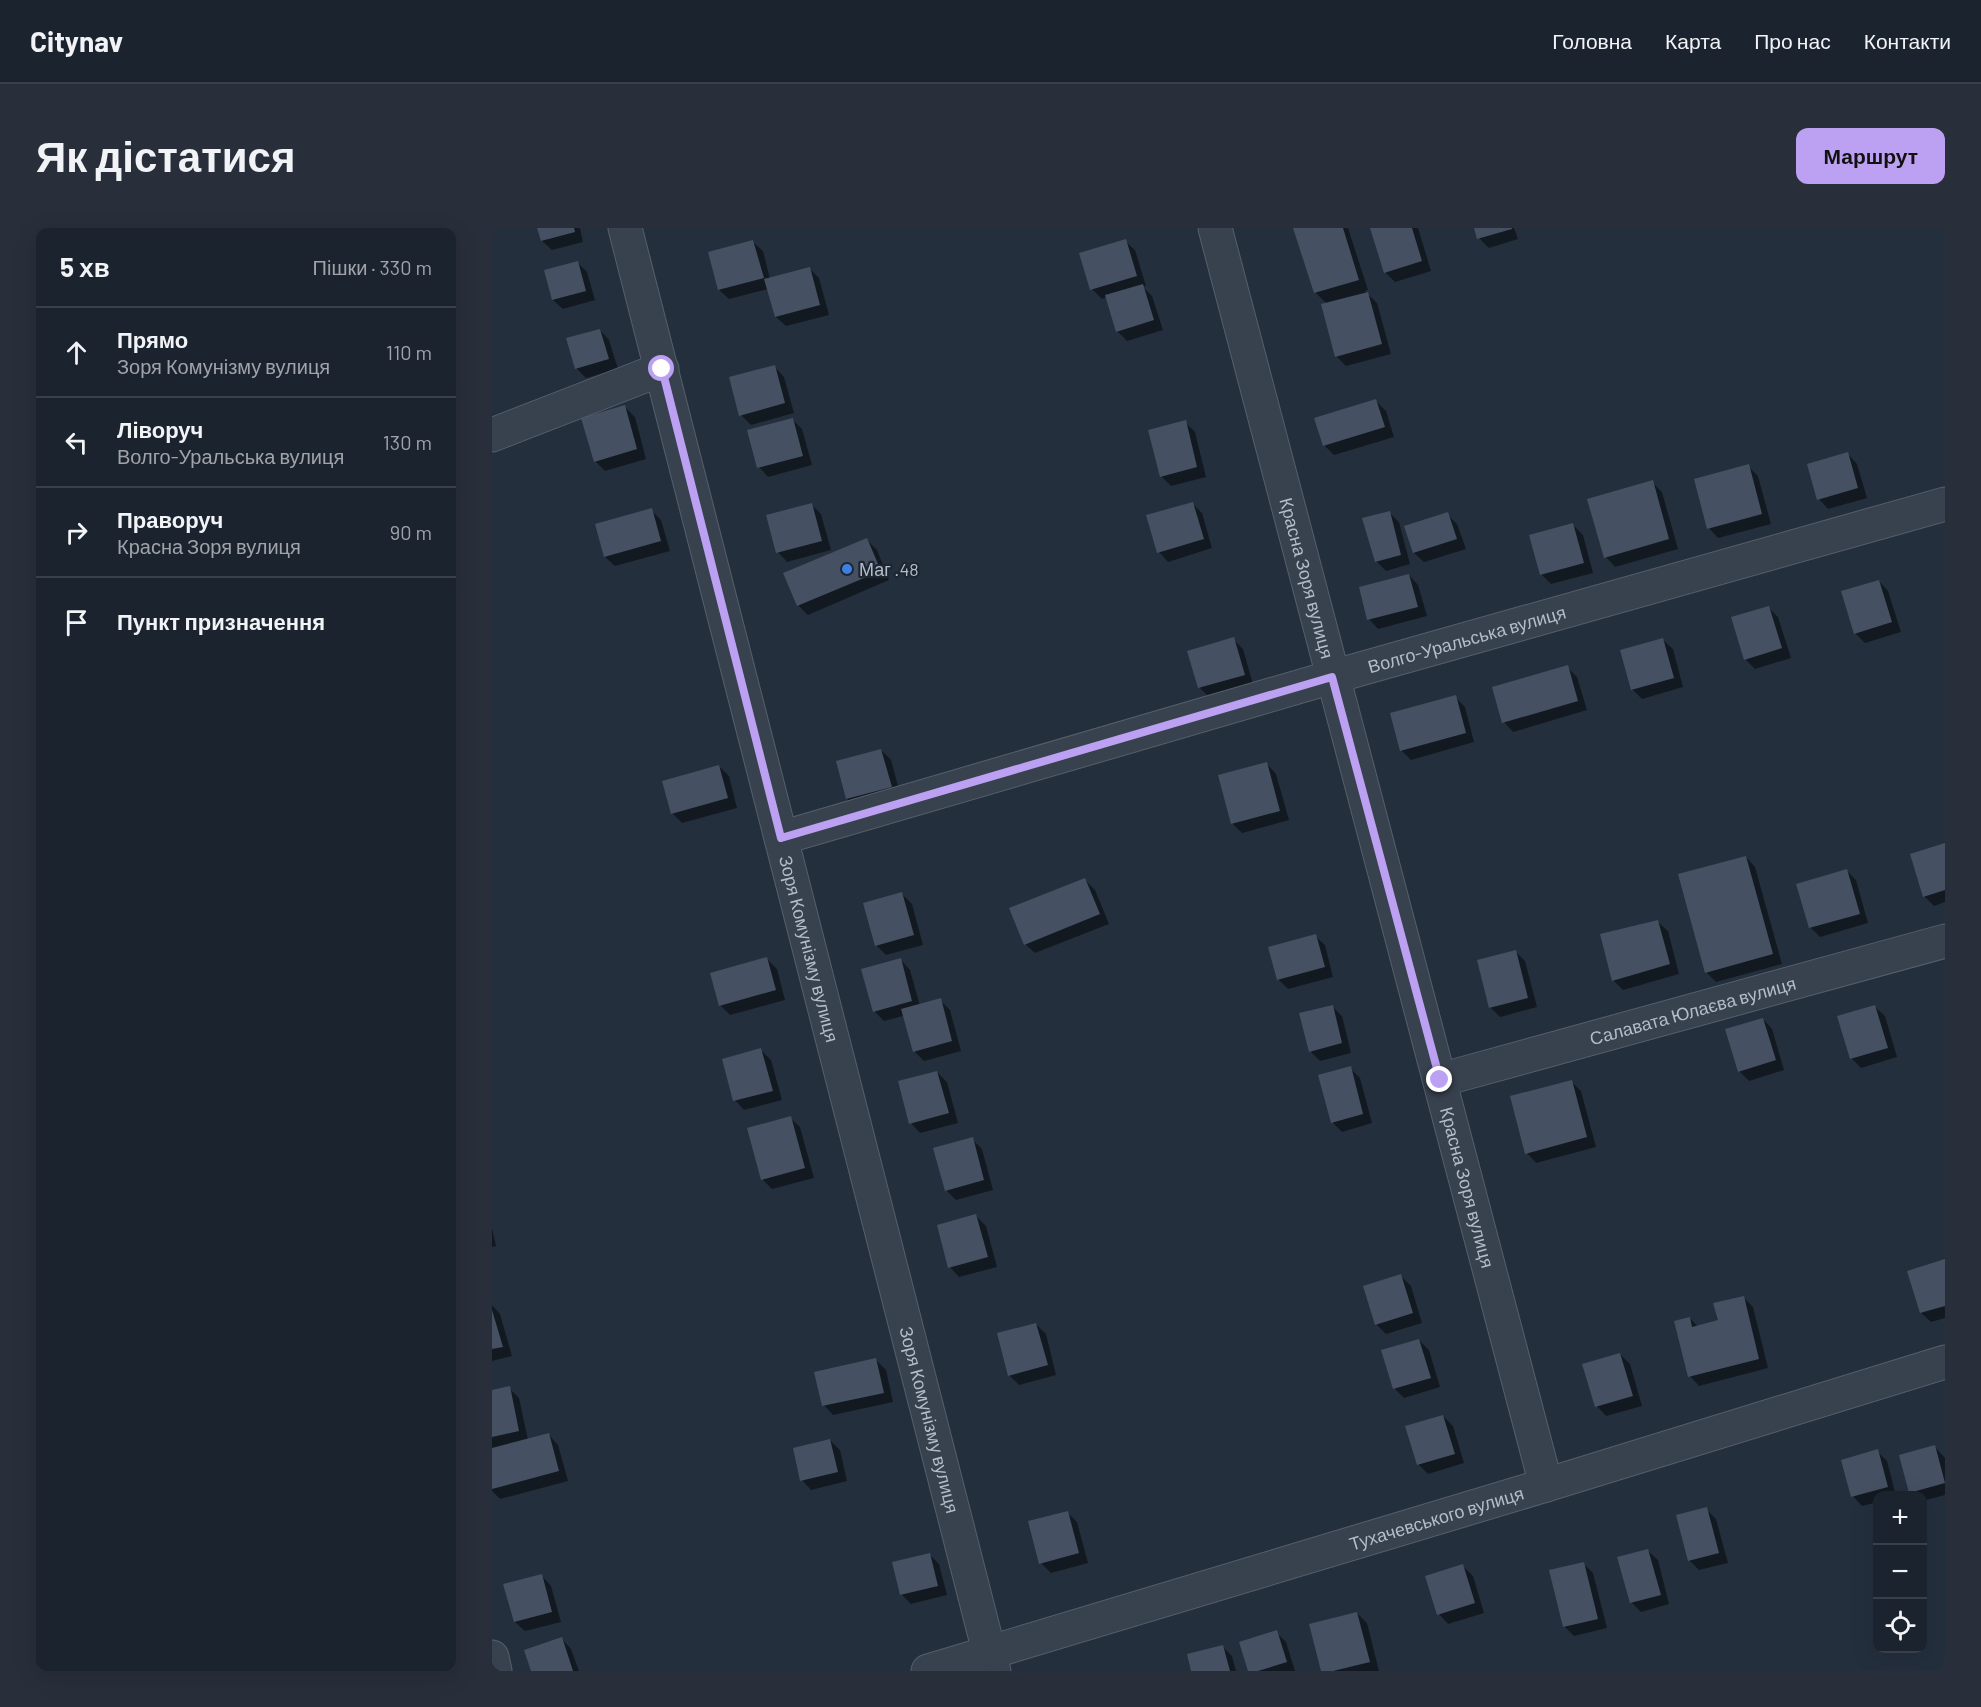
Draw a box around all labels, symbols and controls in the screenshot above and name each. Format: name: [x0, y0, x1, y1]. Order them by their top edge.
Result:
text: Citynav: [30, 24, 123, 58]
text: Головна: [1552, 28, 1632, 53]
text: Карта: [1665, 28, 1721, 53]
text: Про нас: [1754, 28, 1831, 53]
text: Контакти: [1864, 28, 1951, 53]
button: Маршрут: [1796, 128, 1945, 184]
text: Як дістатися: [36, 130, 295, 180]
text: 5 хв: [60, 251, 110, 282]
text: Пішки · 330 m: [313, 255, 432, 279]
text: Прямо: [117, 326, 188, 352]
icon: ahead: [60, 336, 93, 369]
text: 110 m: [386, 340, 432, 364]
text: Зоря Комунізму вулиця: [117, 354, 330, 378]
route start: [648, 355, 674, 381]
text: Ліворуч: [117, 416, 203, 442]
icon: left: [60, 426, 93, 459]
text: 130 m: [383, 430, 432, 454]
text: Волго-Уральська вулиця: [117, 444, 344, 468]
street label: Красна Зоря вулиця: [1275, 495, 1339, 661]
text: Праворуч: [117, 506, 223, 532]
icon: right: [60, 516, 93, 549]
text: 90 m: [390, 520, 432, 544]
text: Красна Зоря вулиця: [117, 534, 301, 558]
place label: Маг .48: [859, 558, 919, 580]
marker: Маг .48: [840, 562, 854, 576]
street label: Волго-Уральська вулиця: [1365, 601, 1568, 677]
icon: arrive: [60, 606, 93, 639]
text: Пункт призначення: [117, 608, 325, 634]
street label: Зоря Комунізму вулиця: [775, 853, 844, 1045]
street label: Салавата Юлаєва вулиця: [1587, 972, 1798, 1049]
route end: [1426, 1066, 1452, 1092]
street label: Красна Зоря вулиця: [1436, 1104, 1499, 1270]
street label: Зоря Комунізму вулиця: [895, 1324, 964, 1515]
street label: Тухачевського вулиця: [1347, 1481, 1526, 1555]
map controls: [1873, 1491, 1927, 1653]
button: +: [1873, 1491, 1927, 1545]
button: −: [1873, 1545, 1927, 1599]
button: locate: [1873, 1599, 1927, 1653]

